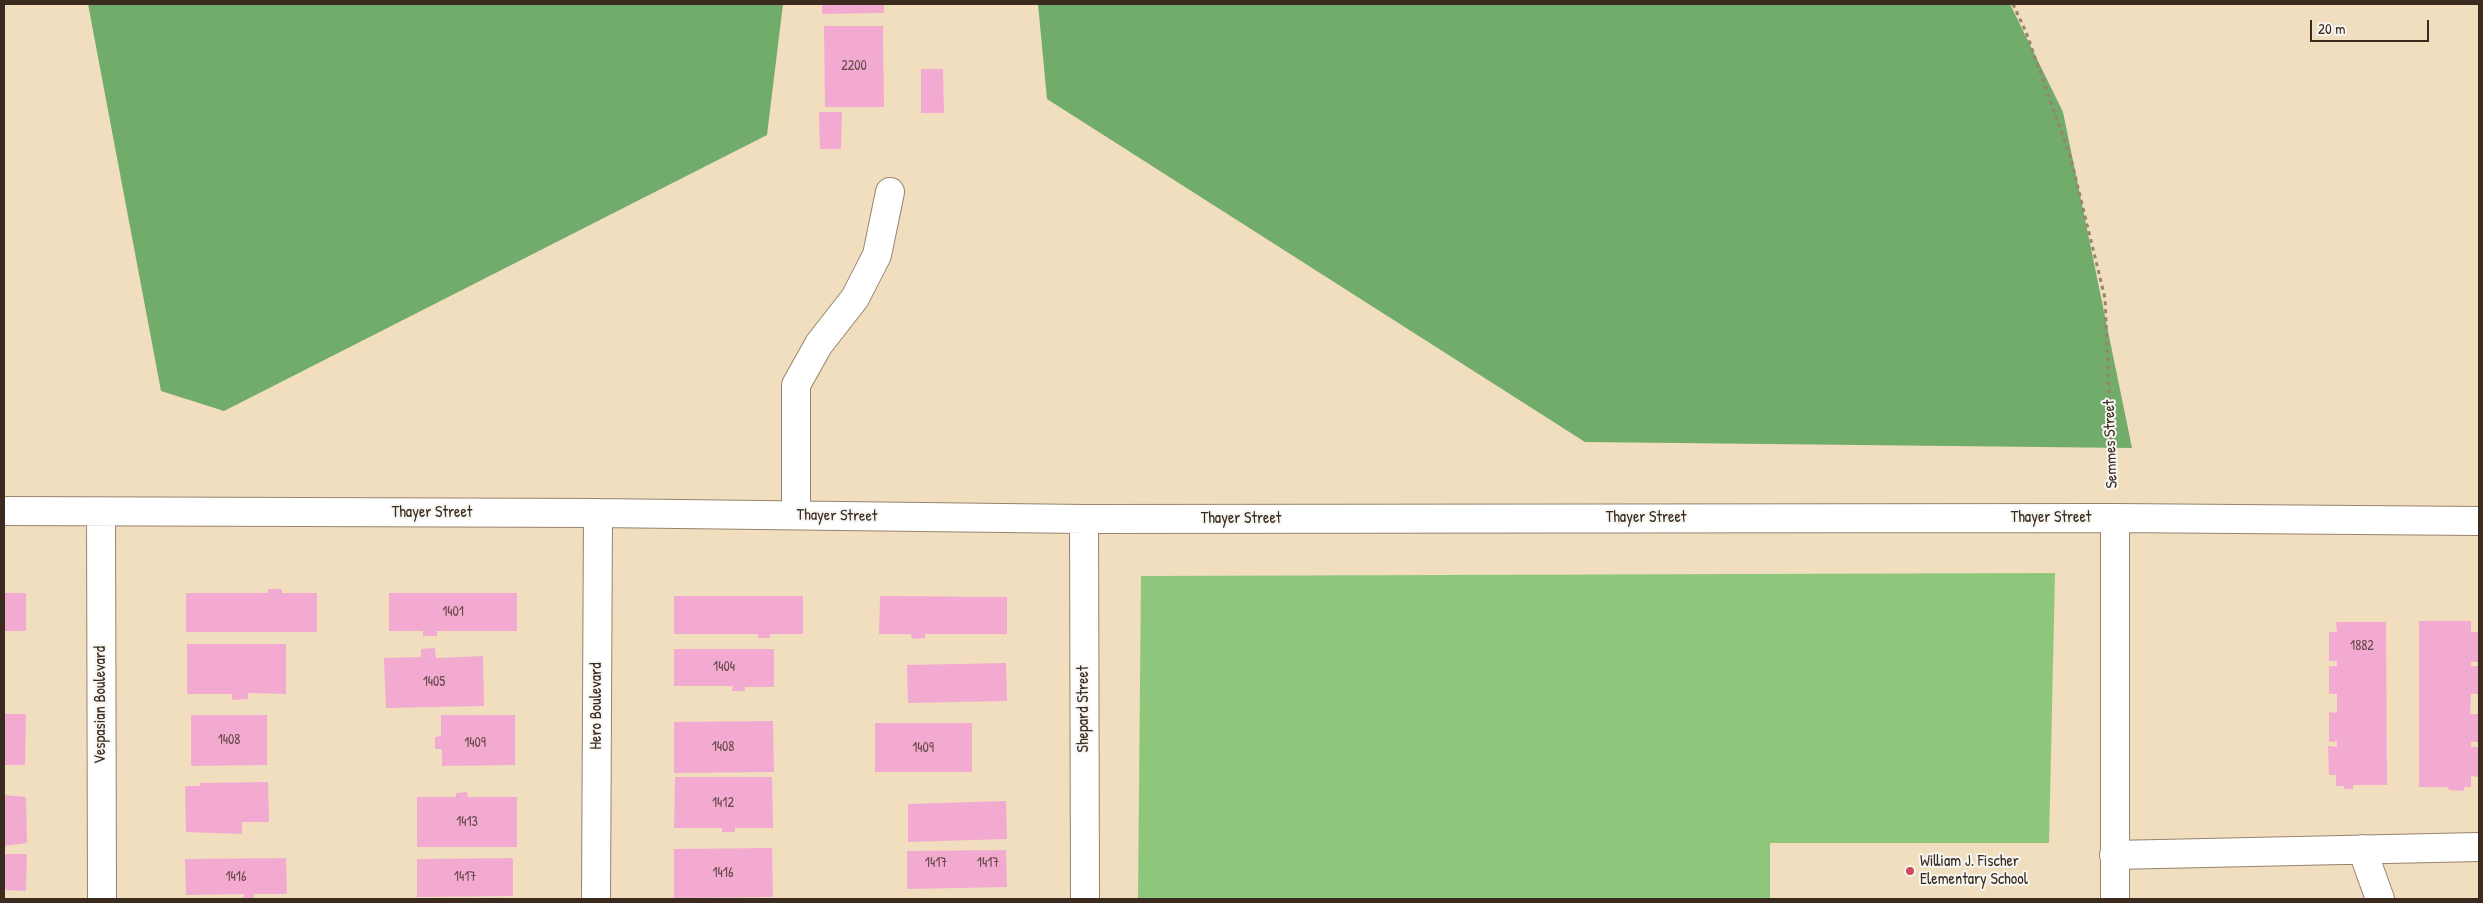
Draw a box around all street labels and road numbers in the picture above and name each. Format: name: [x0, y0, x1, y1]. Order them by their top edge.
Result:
street label: Semmes Street: [2100, 399, 2122, 489]
street label: Thayer Street: [392, 503, 472, 523]
street label: Thayer Street: [796, 506, 878, 526]
street label: Thayer Street: [1606, 508, 1686, 528]
street label: Thayer Street: [2011, 508, 2091, 528]
street label: Thayer Street: [1201, 509, 1281, 529]
street label: Vespasian Boulevard: [91, 646, 111, 764]
street label: Hero Boulevard: [587, 663, 607, 749]
street label: Shepard Street: [1074, 666, 1094, 752]

